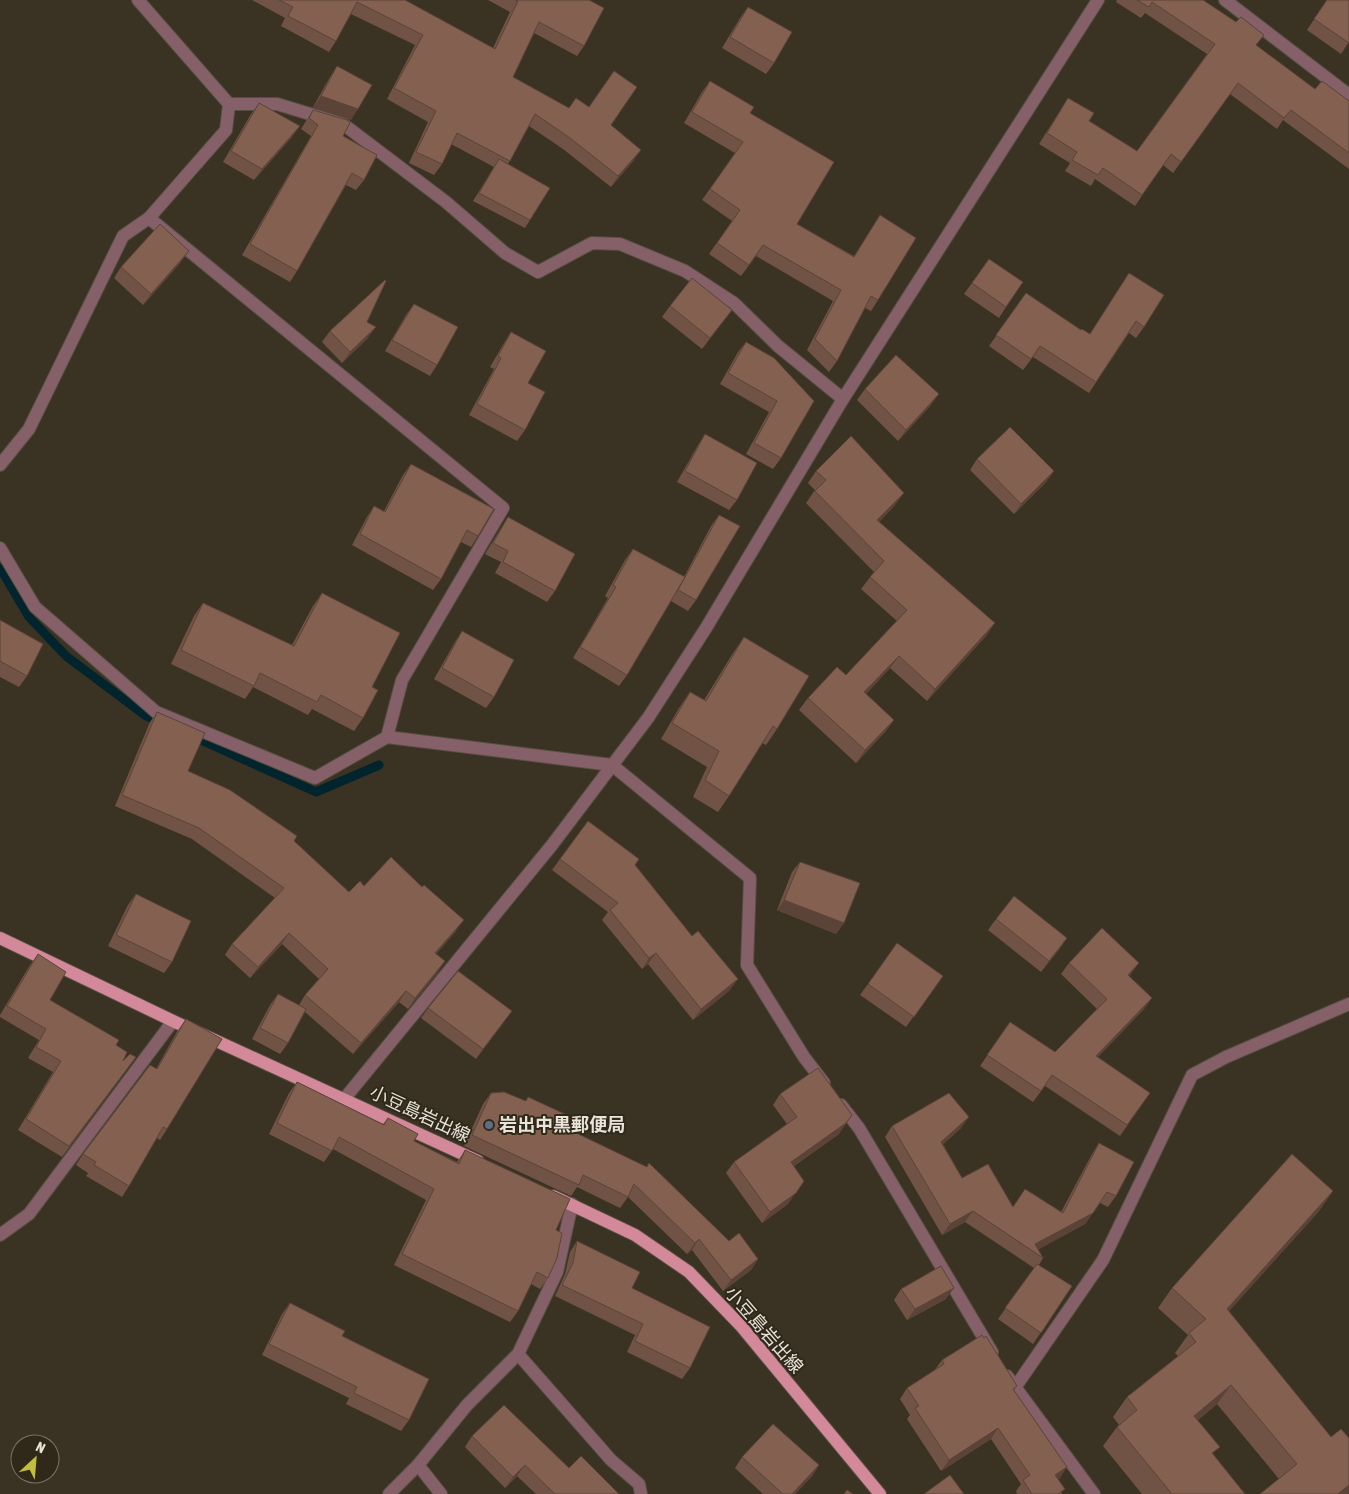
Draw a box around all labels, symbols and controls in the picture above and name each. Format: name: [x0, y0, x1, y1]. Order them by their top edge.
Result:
street label: 小豆島岩出線: [367, 1081, 474, 1146]
place label: 岩出中黒郵便局: [499, 1114, 625, 1135]
marker: 岩出中黒郵便局: [483, 1119, 495, 1131]
street label: 小豆島岩出線: [721, 1282, 808, 1377]
north arrow: [10, 1434, 60, 1484]
text: N: [33, 1438, 48, 1456]

